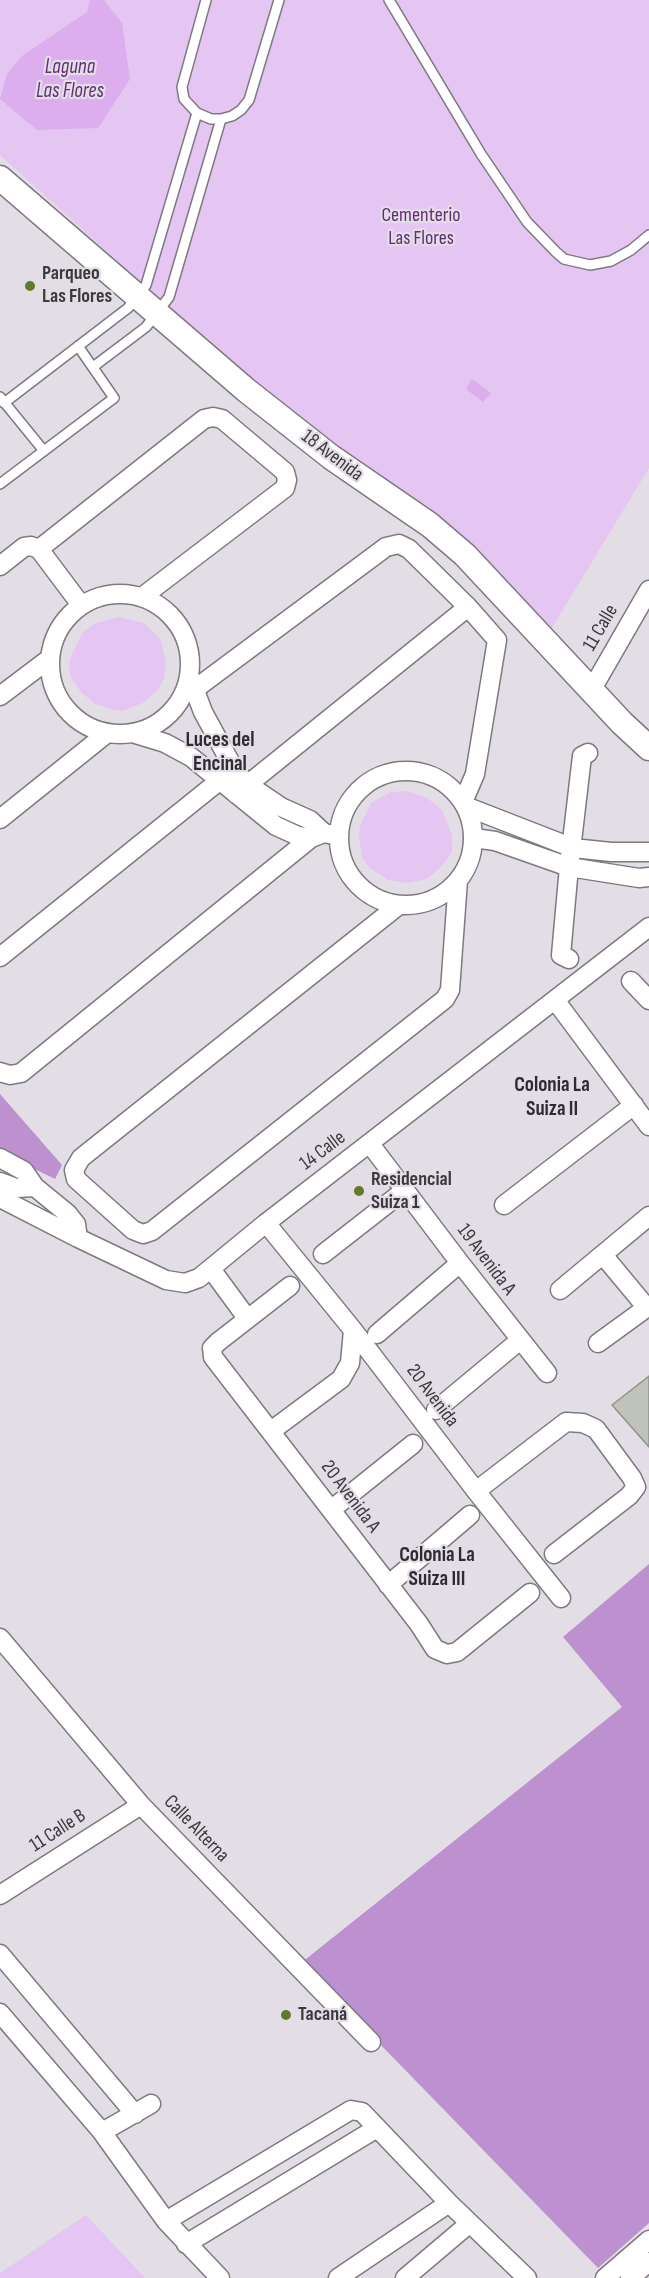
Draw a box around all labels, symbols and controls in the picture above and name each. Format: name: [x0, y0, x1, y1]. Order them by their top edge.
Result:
water label: Laguna Las Flores: [36, 55, 104, 105]
park label: Cementerio Las Flores: [382, 204, 460, 251]
place label: Parqueo Las Flores: [42, 262, 112, 309]
marker: Parqueo Las Flores: [23, 279, 37, 293]
street label: 18 Avenida: [296, 425, 368, 487]
street label: 11 Calle: [578, 600, 624, 656]
district label: Luces del Encinal: [186, 728, 254, 778]
district label: Colonia La Suiza II: [514, 1073, 590, 1123]
street label: 14 Calle: [295, 1126, 351, 1176]
place label: Residencial Suiza 1: [371, 1168, 452, 1215]
marker: Residencial Suiza 1: [352, 1184, 366, 1198]
street label: 19 Avenida A: [451, 1220, 521, 1300]
street label: 20 Avenida: [401, 1360, 463, 1432]
street label: 20 Avenida A: [315, 1456, 385, 1538]
district label: Colonia La Suiza III: [399, 1543, 475, 1593]
street label: Calle Alterna: [158, 1790, 234, 1868]
street label: 11 Calle B: [26, 1804, 90, 1858]
place label: Tacaná: [298, 2003, 347, 2027]
marker: Tacaná: [279, 2008, 293, 2022]

